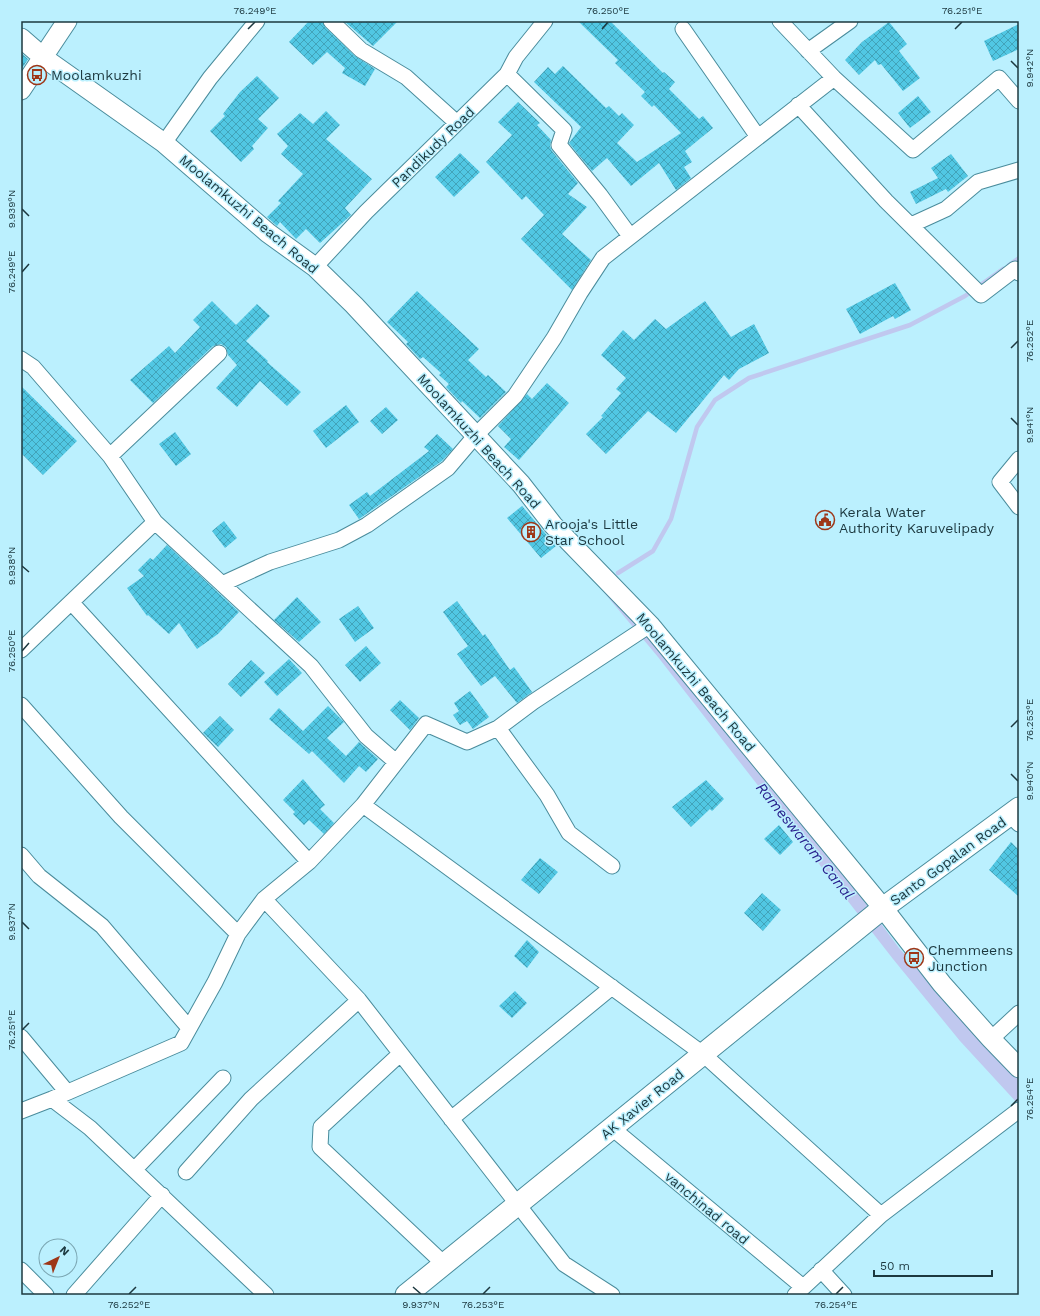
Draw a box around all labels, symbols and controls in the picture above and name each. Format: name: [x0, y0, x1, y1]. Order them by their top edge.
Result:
text: 76.249°E: [234, 5, 276, 16]
text: 76.250°E: [587, 5, 630, 16]
text: 76.251°E: [942, 5, 982, 16]
text: 9.942°N: [1024, 49, 1035, 87]
bus stop icon: Moolamkuzhi: [26, 64, 48, 86]
place label: Moolamkuzhi: [51, 67, 142, 83]
street label: Pandikudy Road: [388, 103, 478, 191]
street label: Moolamkuzhi Beach Road: [176, 151, 322, 277]
text: 9.939°N: [6, 190, 17, 228]
text: 76.249°E: [6, 251, 17, 293]
text: 76.252°E: [1024, 320, 1035, 362]
street label: Moolamkuzhi Beach Road: [414, 370, 544, 512]
text: 9.941°N: [1024, 407, 1035, 443]
place label: Kerala Water Authority Karuvelipady: [839, 504, 995, 536]
public building icon: Kerala Water Authority Karuvelipady: [814, 509, 836, 531]
place label: Arooja's Little Star School: [545, 516, 638, 548]
building icon: Arooja's Little Star School: [520, 521, 542, 543]
text: 9.938°N: [6, 547, 17, 585]
street label: Moolamkuzhi Beach Road: [633, 609, 759, 755]
text: 76.250°E: [6, 630, 17, 673]
text: 76.253°E: [1024, 699, 1035, 741]
text: 9.940°N: [1024, 761, 1035, 801]
water label: Rameswaram Canal: [752, 779, 858, 904]
street label: Santo Gopalan Road: [887, 814, 1009, 908]
text: 9.937°N: [6, 903, 17, 941]
place label: Chemmeens Junction: [928, 942, 1013, 974]
bus stop icon: Chemmeens Junction: [903, 947, 925, 969]
text: 76.251°E: [6, 1010, 17, 1050]
street label: AK Xavier Road: [597, 1066, 687, 1142]
text: 76.254°E: [1024, 1078, 1035, 1120]
street label: vanchinad road: [662, 1168, 752, 1248]
north arrow: [38, 1238, 78, 1278]
text: N: [57, 1244, 72, 1259]
scale bar: [874, 1252, 992, 1278]
text: 50 m: [880, 1259, 910, 1273]
text: 76.252°E: [108, 1299, 150, 1310]
text: 9.937°N: [402, 1299, 440, 1310]
text: 76.253°E: [462, 1299, 504, 1310]
text: 76.254°E: [815, 1299, 857, 1310]

